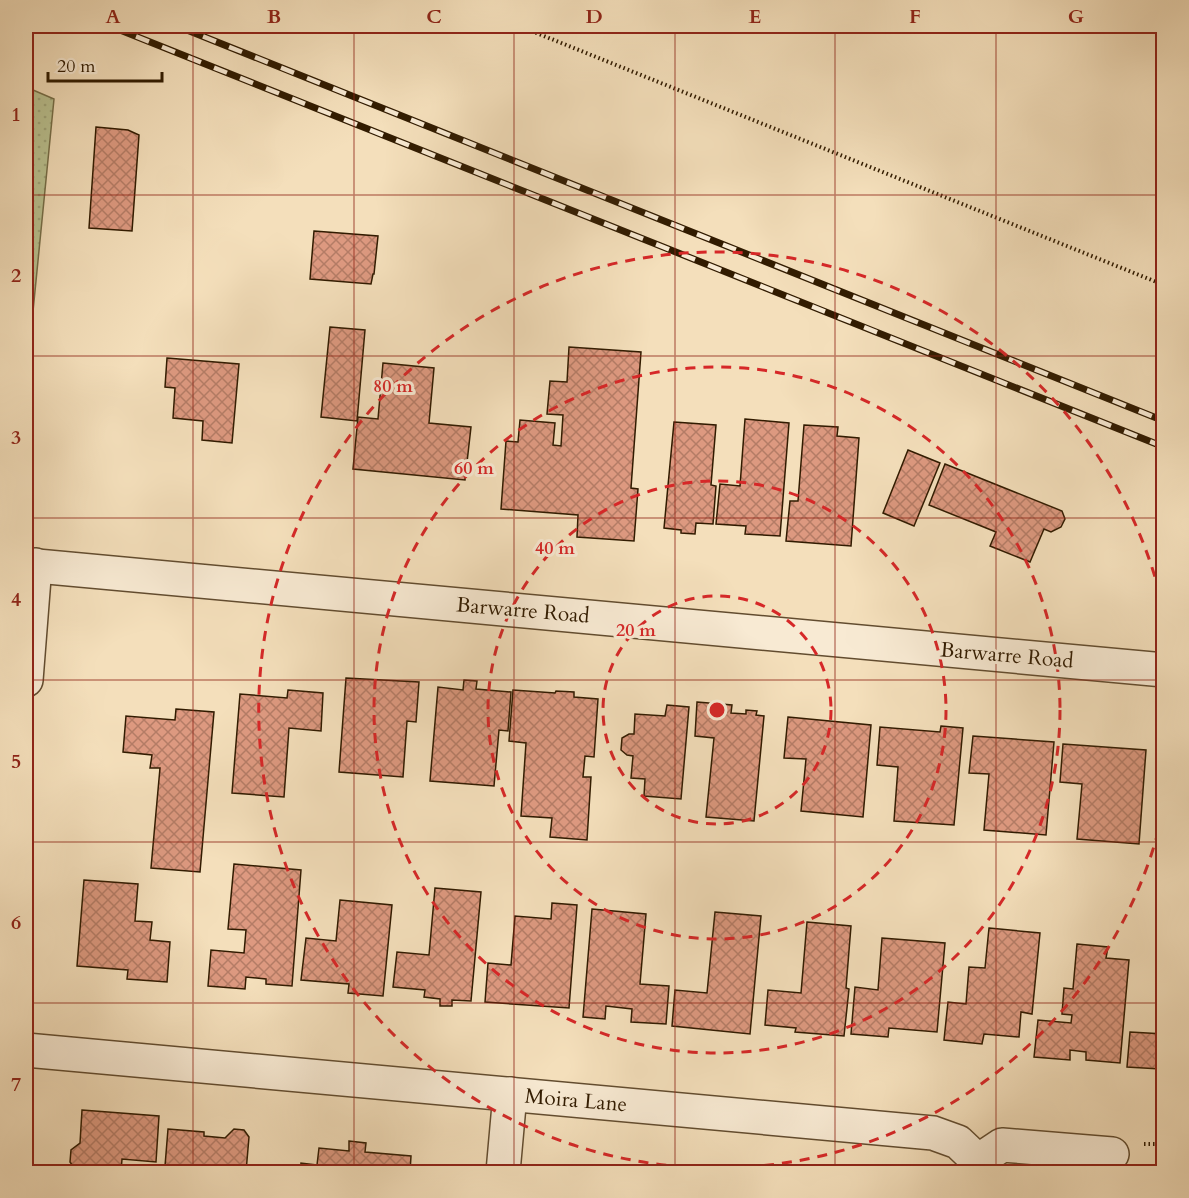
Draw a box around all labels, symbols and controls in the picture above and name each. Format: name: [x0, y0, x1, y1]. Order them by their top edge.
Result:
text: A: [105, 3, 121, 30]
text: B: [267, 3, 281, 30]
text: C: [426, 3, 442, 30]
text: D: [585, 3, 603, 30]
text: E: [749, 3, 761, 30]
text: F: [909, 3, 921, 30]
text: G: [1068, 3, 1084, 30]
scale bar: [48, 45, 162, 83]
text: 20 m: [57, 54, 96, 79]
text: 1: [11, 101, 21, 128]
text: 2: [11, 262, 21, 289]
text: 80 m: [373, 374, 413, 399]
text: 3: [11, 424, 21, 451]
text: 60 m: [454, 456, 494, 481]
text: 40 m: [535, 536, 575, 561]
text: 4: [11, 586, 21, 613]
street label: Barwarre Road: [455, 590, 591, 631]
text: 20 m: [616, 618, 656, 643]
street label: Barwarre Road: [939, 635, 1075, 676]
centre of rings: [707, 700, 727, 720]
text: 5: [11, 748, 21, 775]
text: 6: [11, 909, 21, 936]
text: 7: [11, 1071, 21, 1098]
street label: Moira Lane: [524, 1082, 628, 1119]

